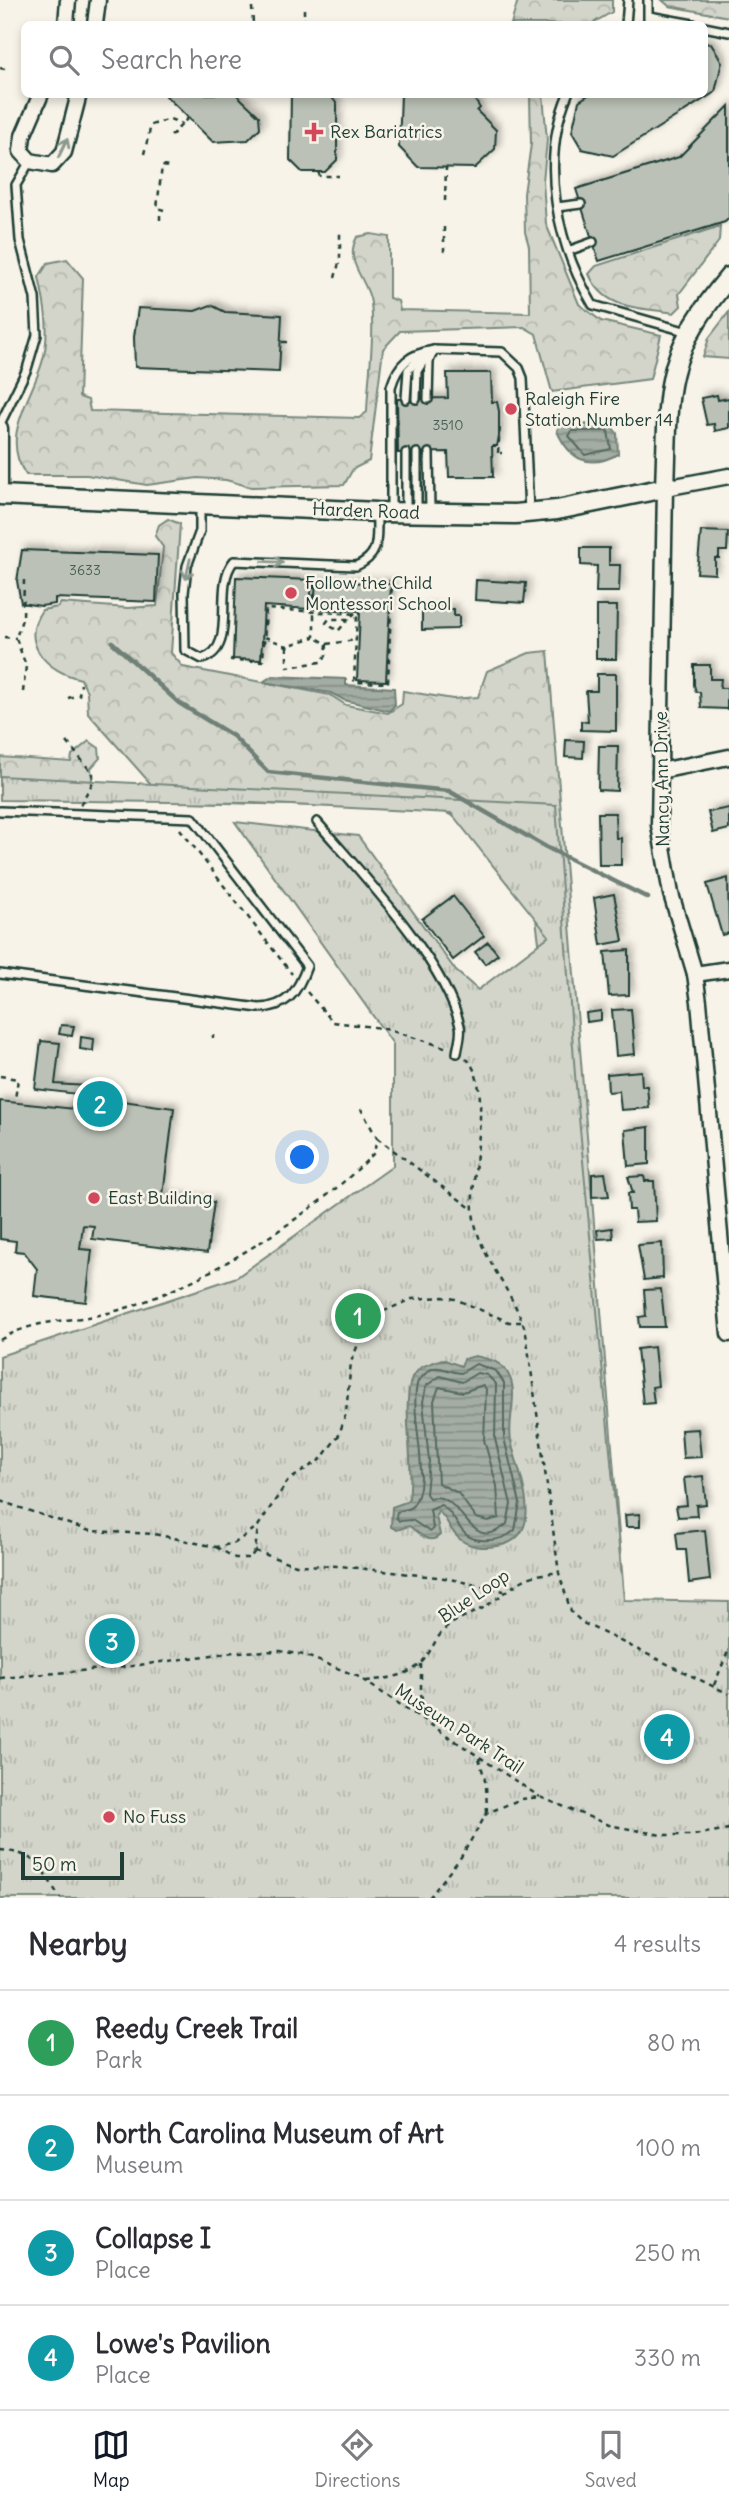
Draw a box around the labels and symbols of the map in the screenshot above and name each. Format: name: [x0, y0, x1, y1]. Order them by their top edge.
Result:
place label: Rex Bariatrics: [330, 120, 442, 143]
marker: Rex Bariatrics: [304, 122, 324, 142]
one-way arrow: [57, 138, 70, 159]
place label: Raleigh Fire Station Number 14: [525, 387, 673, 431]
marker: Raleigh Fire Station Number 14: [503, 401, 519, 417]
house number: 3510: [433, 416, 463, 434]
street label: Harden Road: [312, 497, 421, 524]
one-way arrow: [261, 555, 284, 568]
one-way arrow: [180, 557, 194, 580]
house number: 3633: [69, 561, 101, 579]
place label: Follow the Child Montessori School: [305, 571, 451, 615]
marker: Follow the Child Montessori School: [283, 585, 299, 601]
street label: Nancy Ann Drive: [649, 711, 674, 847]
pin: 2: [77, 1078, 123, 1130]
your location: [285, 1140, 319, 1174]
place label: East Building: [108, 1186, 213, 1209]
marker: East Building: [86, 1190, 102, 1206]
pin: 1: [335, 1290, 381, 1342]
street label: Blue Loop: [434, 1564, 513, 1628]
pin: 3: [89, 1615, 135, 1667]
street label: Museum Park Trail: [391, 1678, 528, 1779]
pin: 4: [644, 1711, 690, 1763]
place label: No Fuss: [123, 1805, 186, 1828]
marker: No Fuss: [101, 1809, 117, 1825]
scale bar: [21, 1849, 124, 1881]

